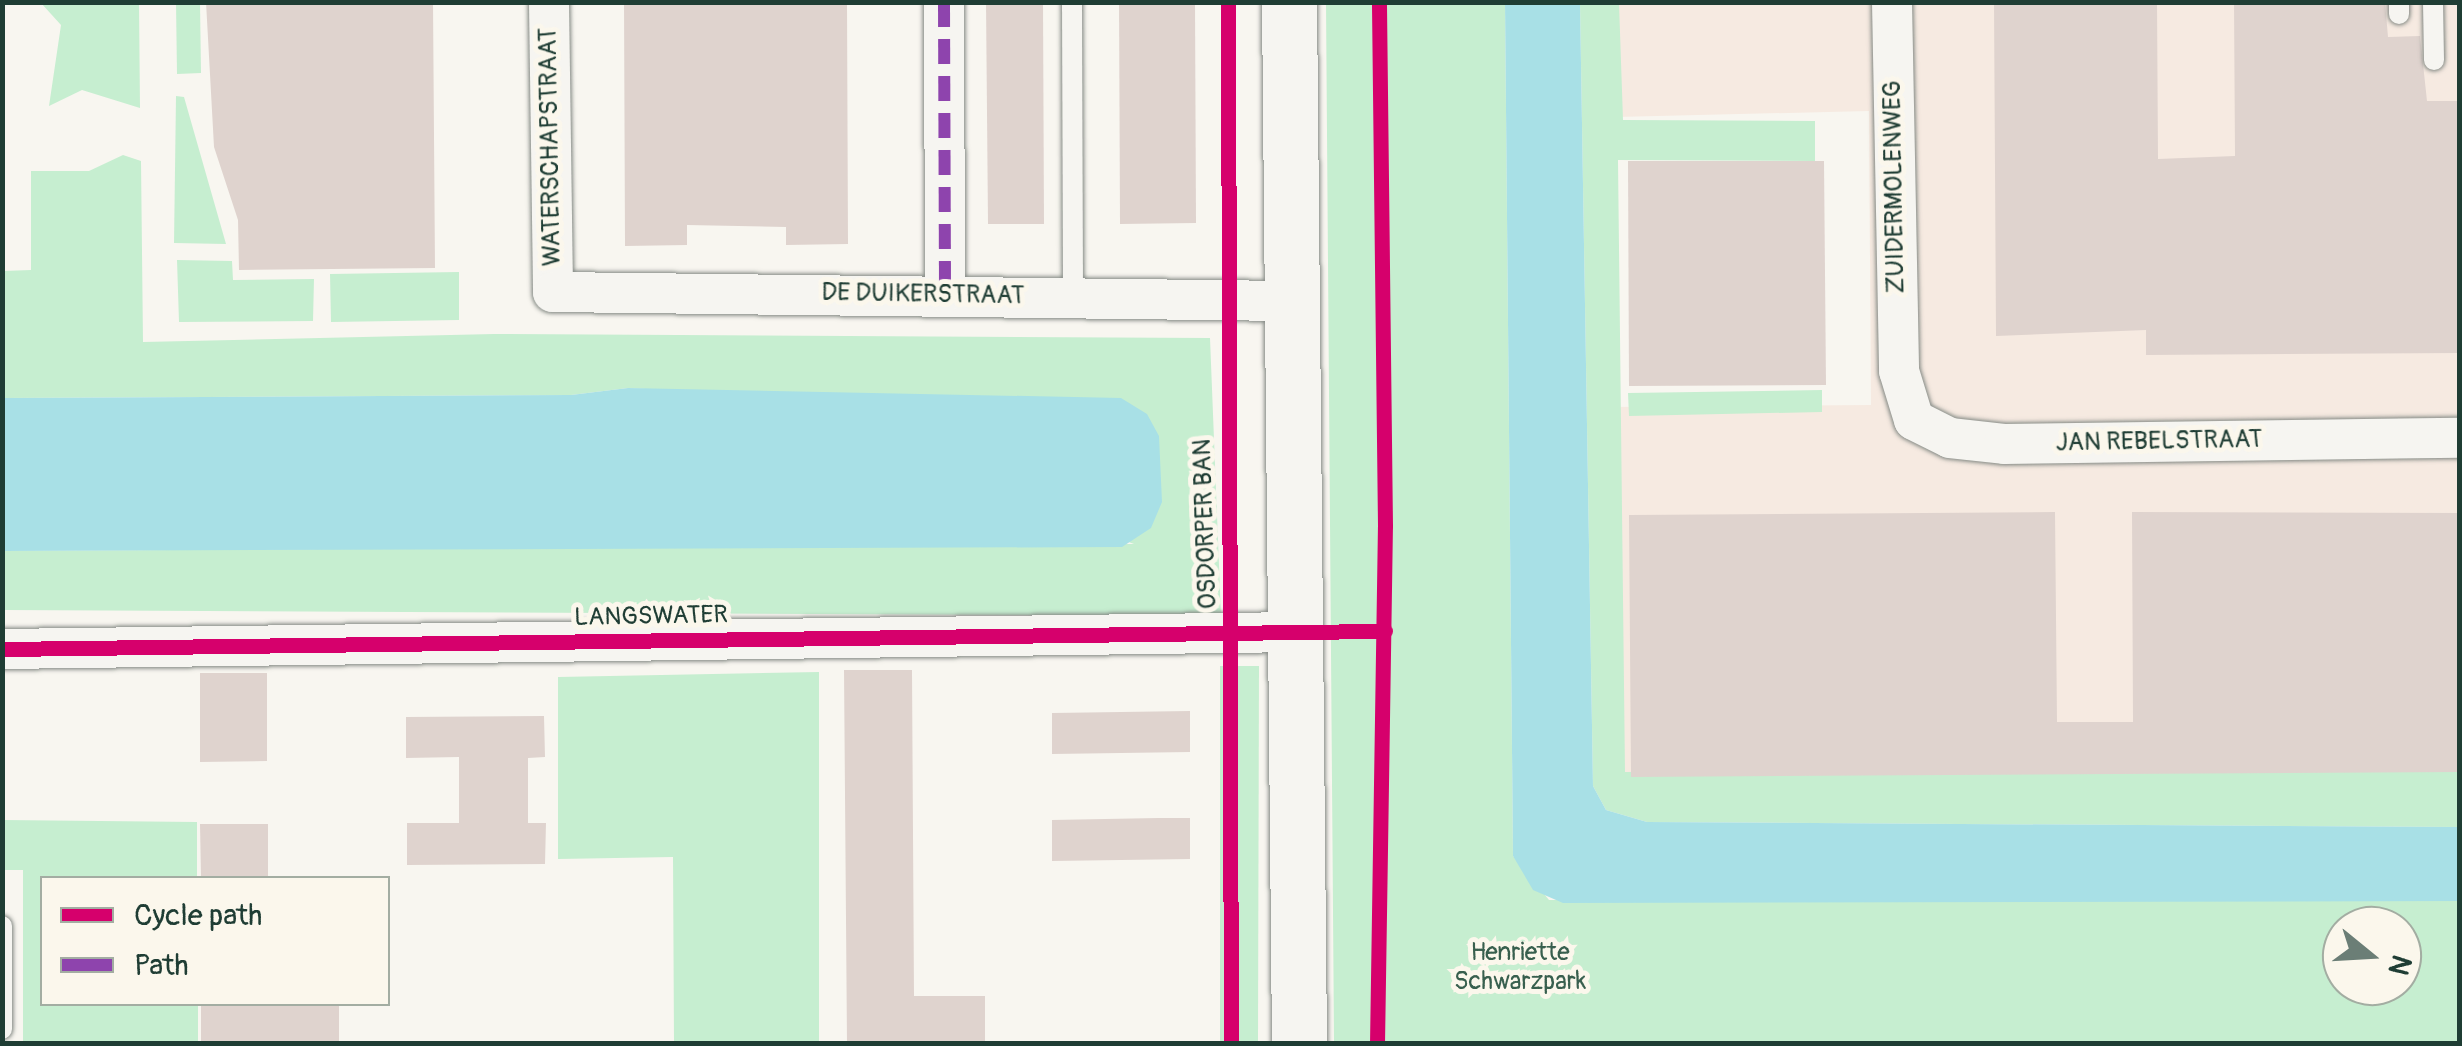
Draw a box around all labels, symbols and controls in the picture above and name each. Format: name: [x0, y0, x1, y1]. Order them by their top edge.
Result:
street label: WATERSCHAPSTRAAT: [534, 27, 568, 267]
street label: ZUIDERMOLENWEG: [1878, 80, 1912, 294]
street label: DE DUIKERSTRAAT: [821, 278, 1025, 312]
street label: JAN REBELSTRAAT: [2056, 425, 2262, 459]
street label: OSDORPER BAN: [1188, 438, 1224, 610]
street label: LANGSWATER: [574, 601, 728, 633]
legend: [40, 876, 390, 1006]
text: Cycle path: [134, 897, 262, 934]
north arrow: [2322, 906, 2422, 1006]
park label: Henriette Schwarzpark: [1454, 939, 1586, 998]
text: Path: [134, 947, 189, 984]
text: N: [2380, 950, 2419, 979]

